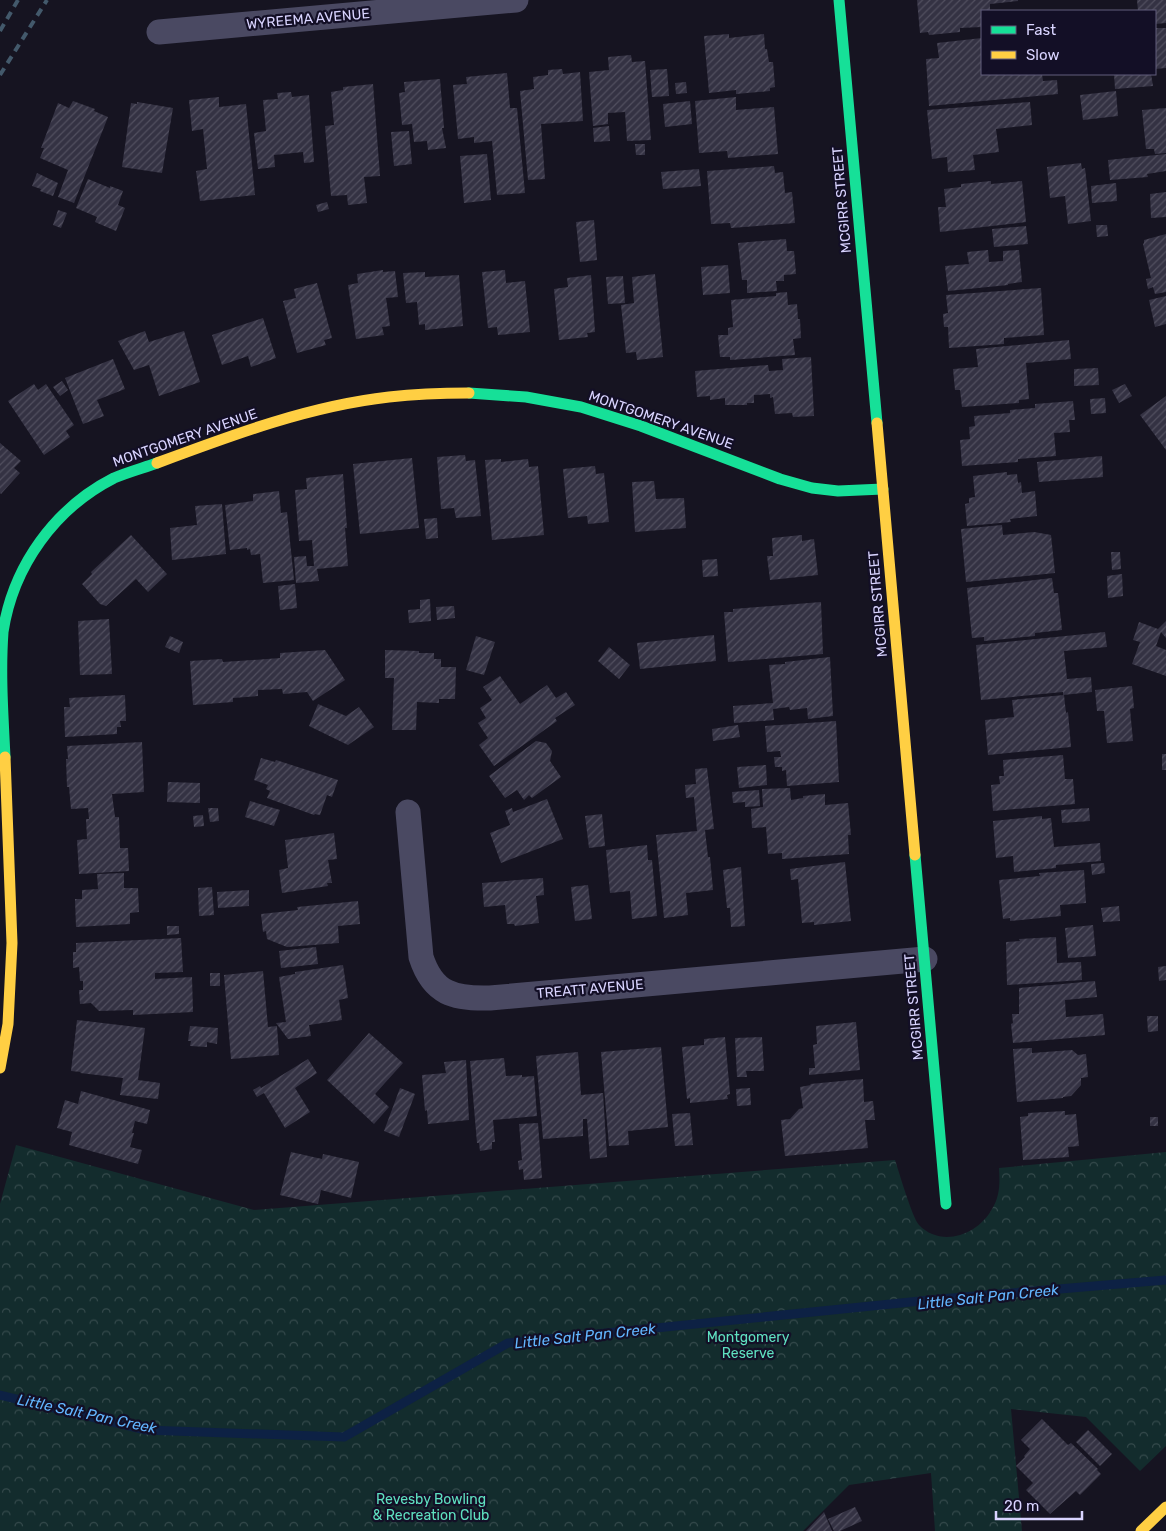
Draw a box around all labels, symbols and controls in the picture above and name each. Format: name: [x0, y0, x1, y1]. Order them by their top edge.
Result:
street label: WYREEMA AVENUE: [246, 5, 370, 33]
legend: [981, 10, 1156, 75]
text: Fast: [1026, 21, 1056, 39]
text: Slow: [1026, 46, 1059, 64]
street label: MCGIRR STREET: [829, 146, 855, 254]
street label: MONTGOMERY AVENUE: [586, 387, 736, 453]
street label: MONTGOMERY AVENUE: [110, 405, 260, 471]
street label: MCGIRR STREET: [865, 550, 891, 658]
street label: MCGIRR STREET: [901, 953, 927, 1061]
street label: TREATT AVENUE: [536, 976, 644, 1002]
water label: Little Salt Pan Creek: [916, 1281, 1060, 1313]
water label: Little Salt Pan Creek: [513, 1320, 657, 1352]
park label: Montgomery Reserve: [707, 1329, 790, 1362]
water label: Little Salt Pan Creek: [16, 1390, 159, 1438]
scale bar: [996, 1488, 1082, 1520]
park label: Revesby Bowling & Recreation Club: [373, 1491, 489, 1524]
text: 20 m: [1004, 1497, 1039, 1515]

